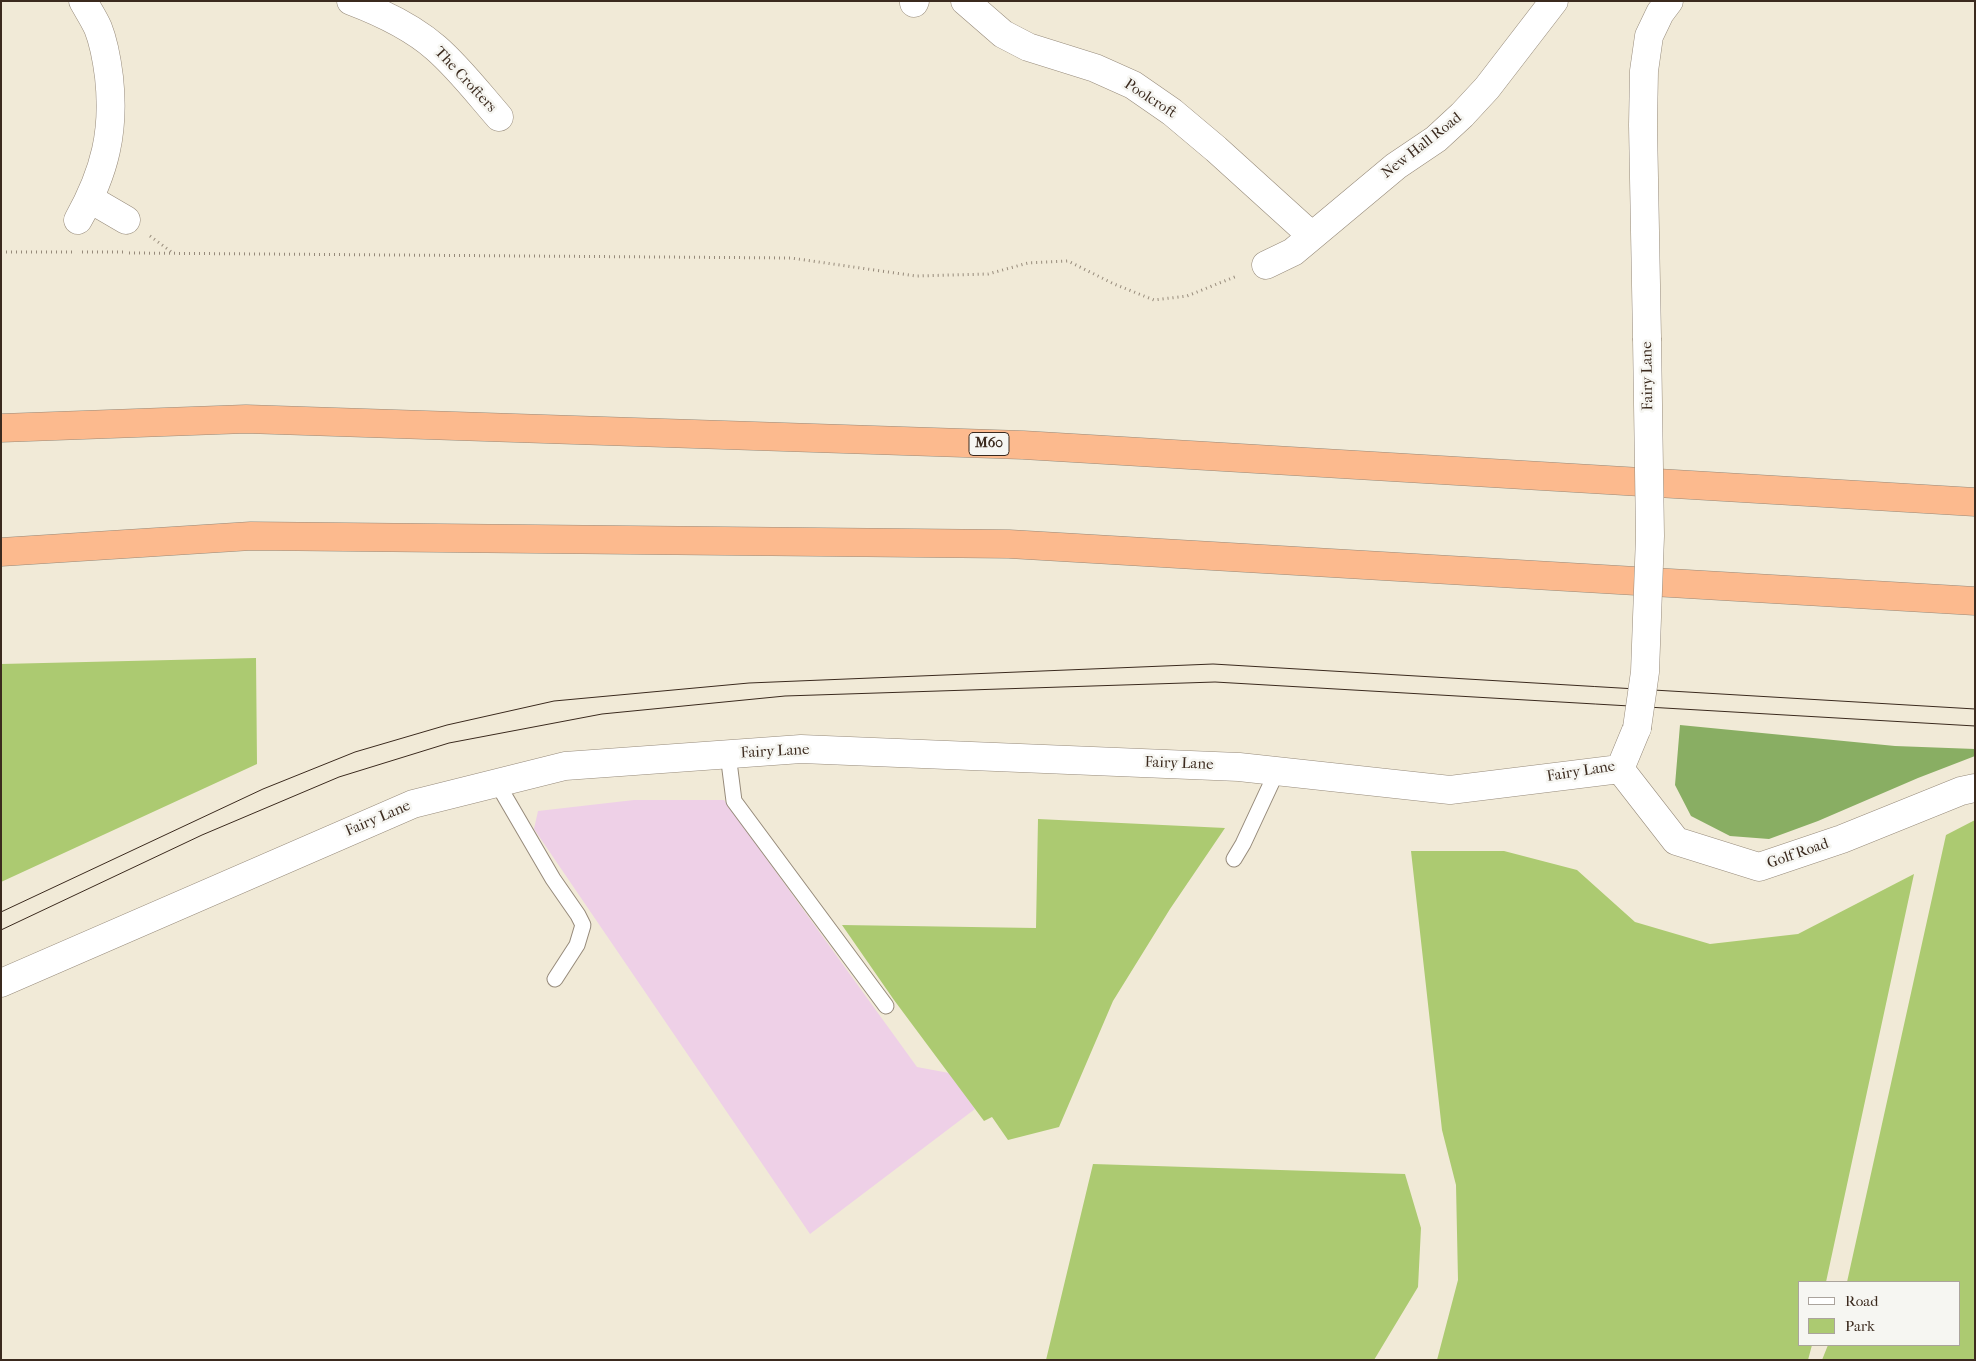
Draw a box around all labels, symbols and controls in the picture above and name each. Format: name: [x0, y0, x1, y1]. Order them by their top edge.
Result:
street label: The Crofters: [430, 44, 500, 116]
street label: Poolcroft: [1121, 76, 1179, 122]
street label: New Hall Road: [1378, 109, 1466, 183]
street label: Fairy Lane: [1638, 341, 1658, 411]
road number: M60: [969, 432, 1009, 456]
street label: Fairy Lane: [740, 741, 810, 763]
street label: Fairy Lane: [1144, 754, 1214, 774]
street label: Fairy Lane: [1546, 758, 1616, 786]
street label: Fairy Lane: [343, 797, 413, 841]
street label: Golf Road: [1765, 835, 1831, 873]
legend: [1798, 1281, 1961, 1346]
text: Road: [1845, 1292, 1878, 1310]
text: Park: [1845, 1317, 1875, 1335]

